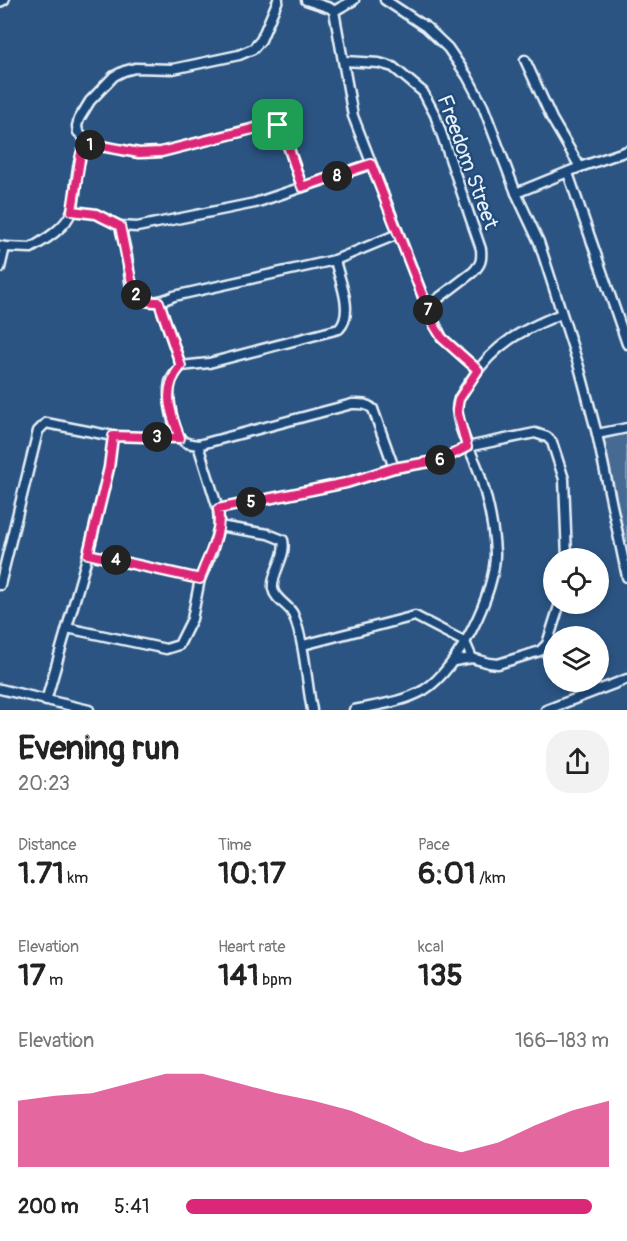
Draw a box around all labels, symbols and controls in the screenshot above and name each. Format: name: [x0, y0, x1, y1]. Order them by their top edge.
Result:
street label: Freedom Street: [431, 91, 505, 234]
pin: [252, 99, 303, 150]
icon: arrive: [261, 108, 294, 141]
pin: 1: [75, 130, 105, 160]
text: 1: [87, 135, 93, 155]
pin: 8: [322, 161, 352, 191]
text: 8: [333, 166, 341, 186]
pin: 2: [121, 280, 151, 310]
text: 2: [132, 285, 140, 305]
pin: 7: [413, 295, 443, 325]
text: 7: [424, 300, 432, 320]
pin: 3: [142, 422, 172, 452]
text: 3: [153, 427, 161, 447]
pin: 6: [425, 445, 455, 475]
text: 6: [435, 450, 445, 470]
pin: 5: [236, 487, 266, 517]
text: 5: [247, 492, 255, 512]
pin: 4: [101, 545, 131, 575]
map controls: [543, 548, 609, 692]
button: locate: [543, 548, 609, 614]
text: 4: [111, 550, 121, 570]
button: layers: [543, 626, 609, 692]
text: Evening run: [18, 728, 179, 769]
button: share: [546, 730, 609, 793]
text: 20:23: [18, 771, 70, 796]
text: Distance: [18, 835, 77, 855]
text: Time: [218, 835, 251, 855]
text: Pace: [418, 835, 450, 855]
text: 1.71: [18, 855, 64, 892]
text: 10:17: [218, 855, 286, 892]
text: 6:01: [418, 855, 476, 892]
text: km: [64, 868, 88, 888]
text: /km: [476, 868, 506, 888]
text: Elevation: [18, 937, 79, 957]
text: Heart rate: [218, 937, 285, 957]
text: kcal: [418, 937, 444, 957]
text: 17: [18, 957, 46, 994]
text: 141: [218, 957, 259, 994]
text: 135: [418, 957, 463, 994]
text: m: [46, 970, 63, 990]
text: bpm: [259, 970, 292, 990]
text: Elevation: [18, 1028, 94, 1053]
text: 166–183 m: [515, 1028, 609, 1053]
text: 200 m: [18, 1194, 79, 1219]
text: 5:41: [114, 1194, 150, 1219]

